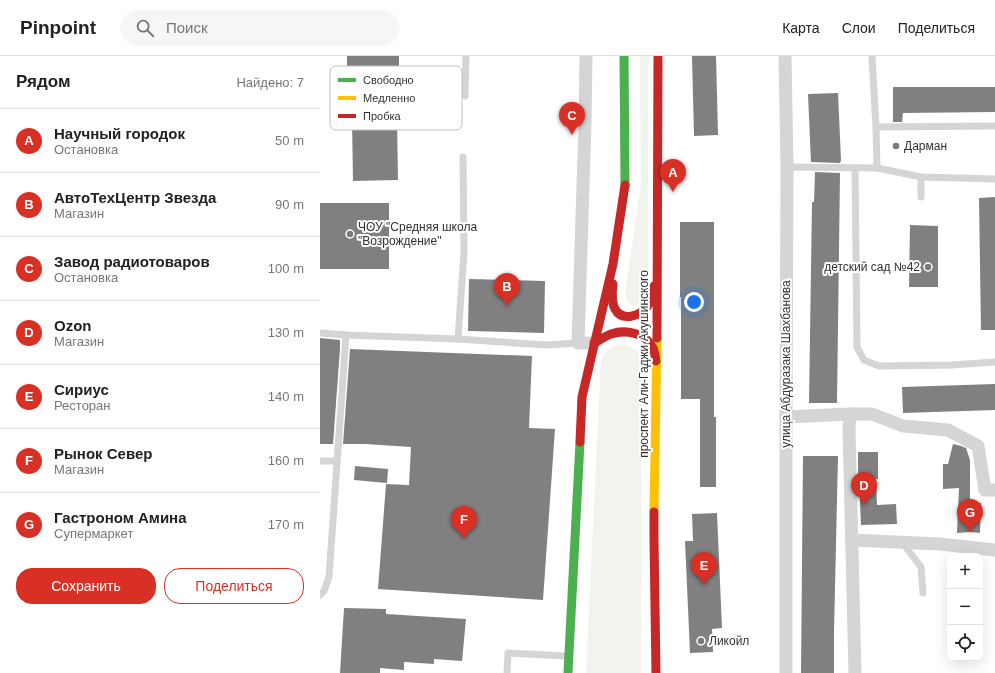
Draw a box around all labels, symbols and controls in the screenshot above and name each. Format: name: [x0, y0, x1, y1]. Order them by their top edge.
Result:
search box: [120, 10, 400, 46]
text: Pinpoint: [20, 17, 96, 38]
icon: search: [134, 17, 156, 39]
text: Поиск: [166, 19, 208, 36]
text: Карта: [782, 20, 820, 36]
text: Слои: [842, 20, 876, 36]
text: Поделиться: [898, 20, 975, 36]
legend: [330, 66, 462, 130]
text: Рядом: [16, 72, 71, 91]
text: Свободно: [363, 74, 414, 86]
text: Найдено: 7: [236, 75, 304, 90]
text: Медленно: [363, 92, 415, 104]
pin: C: [559, 102, 585, 135]
text: Пробка: [363, 110, 401, 122]
text: Научный городок: [54, 125, 185, 142]
text: A: [24, 133, 34, 148]
text: 50 m: [275, 133, 304, 148]
place label: Дарман: [904, 139, 947, 153]
marker: Дарман: [891, 141, 901, 151]
text: Остановка: [54, 142, 118, 157]
pin: A: [660, 159, 686, 192]
text: АвтоТехЦентр Звезда: [54, 189, 216, 206]
text: B: [24, 197, 34, 212]
text: 90 m: [275, 197, 304, 212]
text: Магазин: [54, 206, 104, 221]
place label: ЧОУ "Средняя школа "Возрождение": [358, 220, 477, 248]
marker: ЧОУ "Средняя школа "Возрождение": [345, 229, 355, 239]
text: Завод радиотоваров: [54, 253, 210, 270]
place label: детский сад №42: [824, 260, 920, 274]
text: C: [24, 261, 34, 276]
text: 100 m: [268, 261, 304, 276]
marker: детский сад №42: [923, 262, 933, 272]
text: Остановка: [54, 270, 118, 285]
street label: проспект Али-Гаджи Акушинского: [637, 270, 651, 458]
pin: B: [494, 273, 520, 306]
street label: улица Абдуразака Шахбанова: [779, 280, 793, 448]
your location: [684, 292, 704, 312]
text: Ozon: [54, 317, 92, 334]
text: D: [24, 325, 34, 340]
text: 130 m: [268, 325, 304, 340]
text: Магазин: [54, 334, 104, 349]
text: Сириус: [54, 381, 109, 398]
text: E: [25, 389, 33, 404]
text: 140 m: [268, 389, 304, 404]
text: Ресторан: [54, 398, 111, 413]
text: Рынок Север: [54, 445, 152, 462]
text: F: [25, 453, 33, 468]
text: 160 m: [268, 453, 304, 468]
text: Магазин: [54, 462, 104, 477]
pin: D: [851, 472, 877, 505]
pin: G: [957, 499, 983, 532]
pin: F: [451, 506, 477, 539]
text: Гастроном Амина: [54, 509, 187, 526]
text: G: [24, 517, 34, 532]
text: 170 m: [268, 517, 304, 532]
text: Супермаркет: [54, 526, 133, 541]
pin: E: [691, 552, 717, 585]
map controls: [947, 553, 983, 661]
button: +: [947, 553, 983, 589]
button: Сохранить: [16, 568, 156, 604]
button: Поделиться: [164, 568, 304, 604]
button: −: [947, 589, 983, 625]
button: locate: [947, 625, 983, 661]
place label: Ликойл: [709, 634, 749, 648]
marker: Ликойл: [696, 636, 706, 646]

